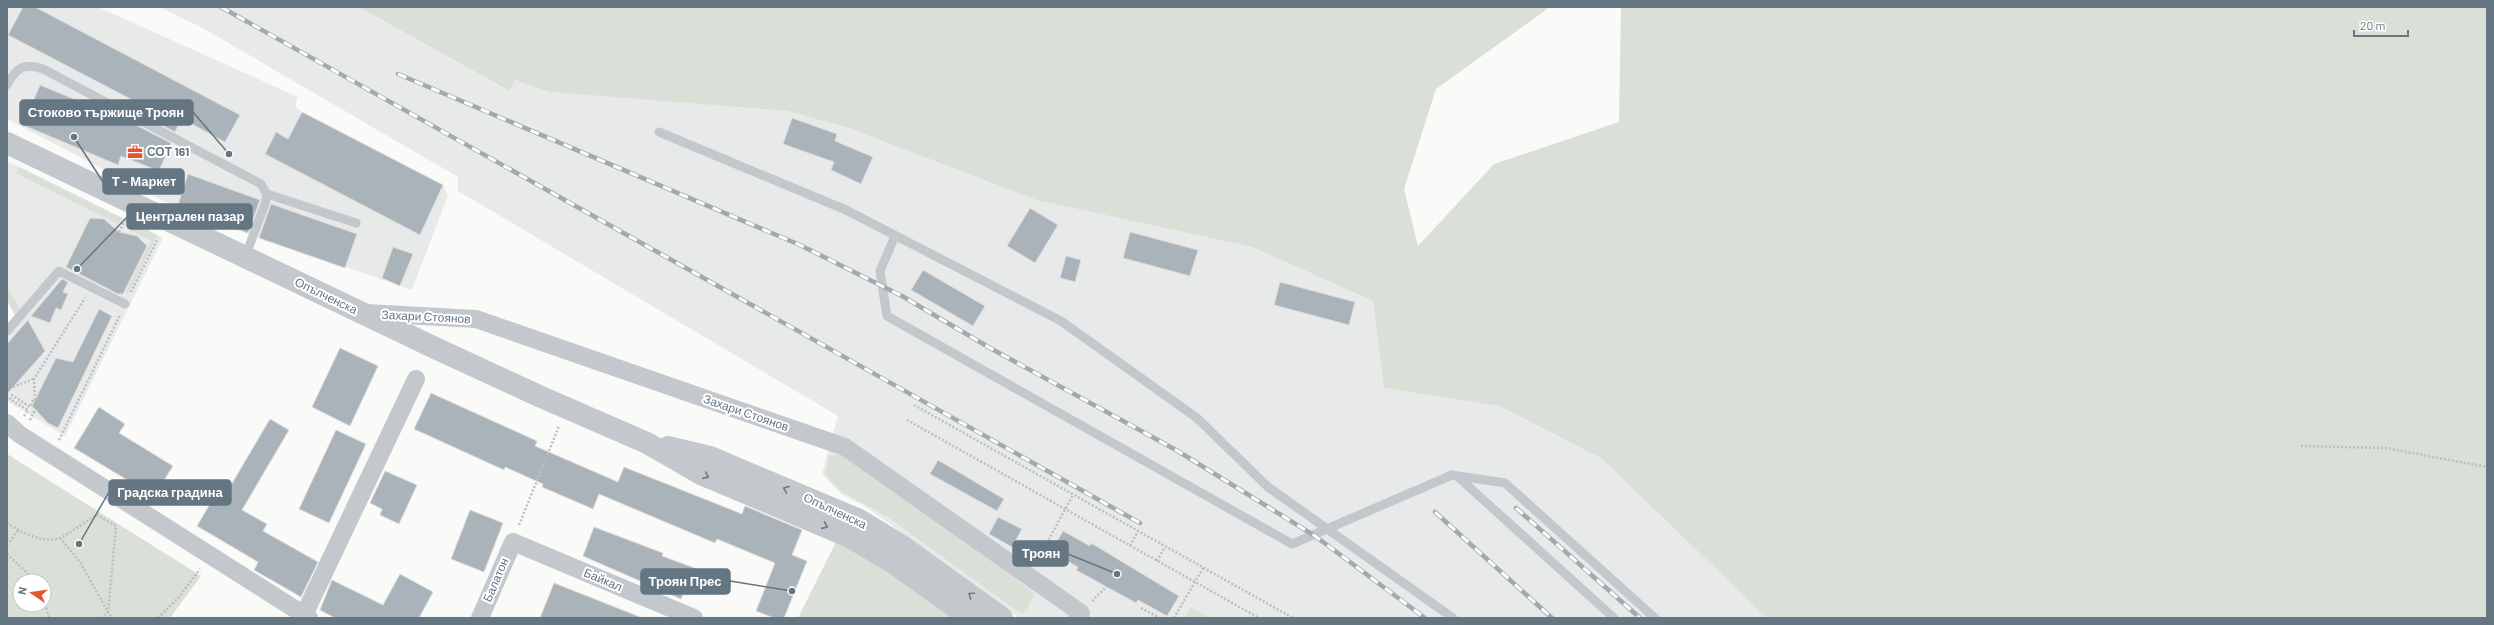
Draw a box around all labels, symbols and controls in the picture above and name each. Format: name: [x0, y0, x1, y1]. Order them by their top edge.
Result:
scale bar: [2354, 12, 2408, 38]
text: 20 m: [2360, 18, 2386, 32]
callout: Стоково тържище Троян: [20, 100, 193, 125]
text: Стоково тържище Троян: [28, 104, 184, 120]
office icon: СОТ 161: [126, 143, 144, 161]
place label: СОТ 161: [147, 144, 189, 158]
callout: Т - Маркет: [103, 169, 184, 194]
text: Т - Маркет: [112, 173, 176, 189]
callout: Централен пазар: [127, 204, 252, 229]
text: Централен пазар: [136, 208, 244, 224]
street label: Опълченска: [293, 274, 360, 316]
street label: Захари Стоянов: [381, 307, 471, 326]
street label: Захари Стоянов: [702, 391, 791, 434]
one-way arrow: [702, 471, 709, 479]
callout: Градска градина: [109, 480, 231, 505]
text: Градска градина: [117, 484, 224, 500]
one-way arrow: [783, 485, 790, 493]
street label: Опълченска: [802, 489, 869, 531]
one-way arrow: [821, 521, 829, 529]
callout: Троян: [1013, 541, 1068, 566]
text: Троян: [1022, 545, 1060, 561]
street label: Балатон: [480, 555, 511, 604]
street label: Байкал: [582, 565, 625, 593]
callout: Троян Прес: [641, 569, 730, 594]
north arrow: [12, 573, 52, 613]
text: Троян Прес: [649, 573, 721, 589]
text: N: [15, 586, 29, 596]
one-way arrow: [968, 592, 975, 600]

